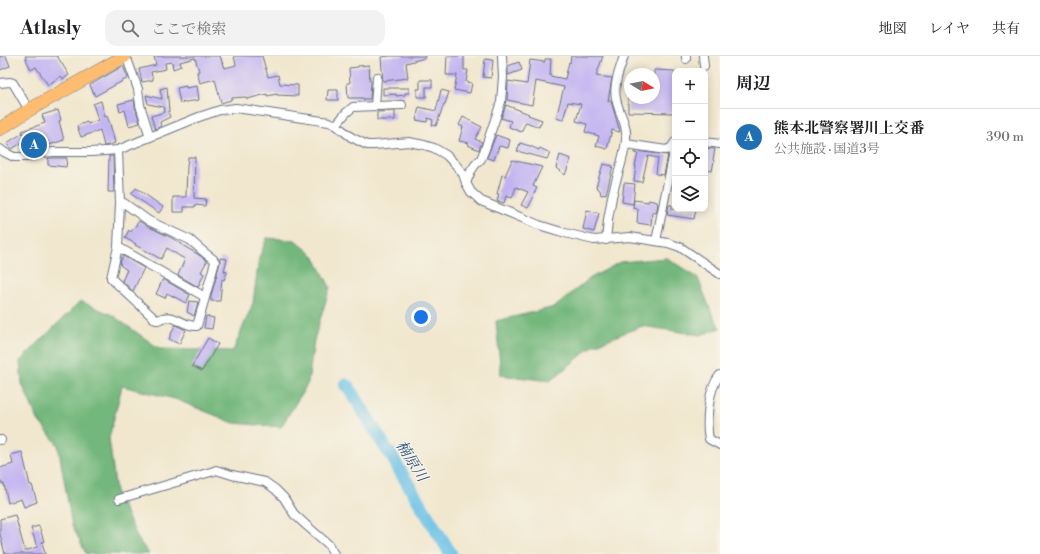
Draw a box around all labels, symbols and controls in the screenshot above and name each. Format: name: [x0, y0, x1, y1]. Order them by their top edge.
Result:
search box: [105, 10, 385, 46]
text: Atlasly: [20, 16, 81, 40]
icon: search: [119, 17, 141, 39]
text: ここで検索: [151, 20, 226, 39]
text: 地図: [879, 20, 907, 38]
text: レイヤ: [929, 20, 970, 38]
text: 共有: [992, 20, 1020, 38]
north arrow: [624, 68, 660, 104]
map controls: [672, 68, 708, 212]
button: +: [672, 68, 708, 104]
text: 周辺: [736, 73, 770, 95]
button: −: [672, 104, 708, 140]
text: 熊本北警察署川上交番: [774, 119, 924, 138]
text: A: [744, 129, 754, 145]
text: 390 m: [986, 129, 1024, 145]
pin: A: [21, 130, 47, 160]
button: locate: [672, 140, 708, 176]
text: 公共施設 · 国道3号: [774, 141, 880, 157]
button: layers: [672, 176, 708, 212]
your location: [411, 307, 431, 327]
water label: 楠原川: [392, 437, 433, 487]

